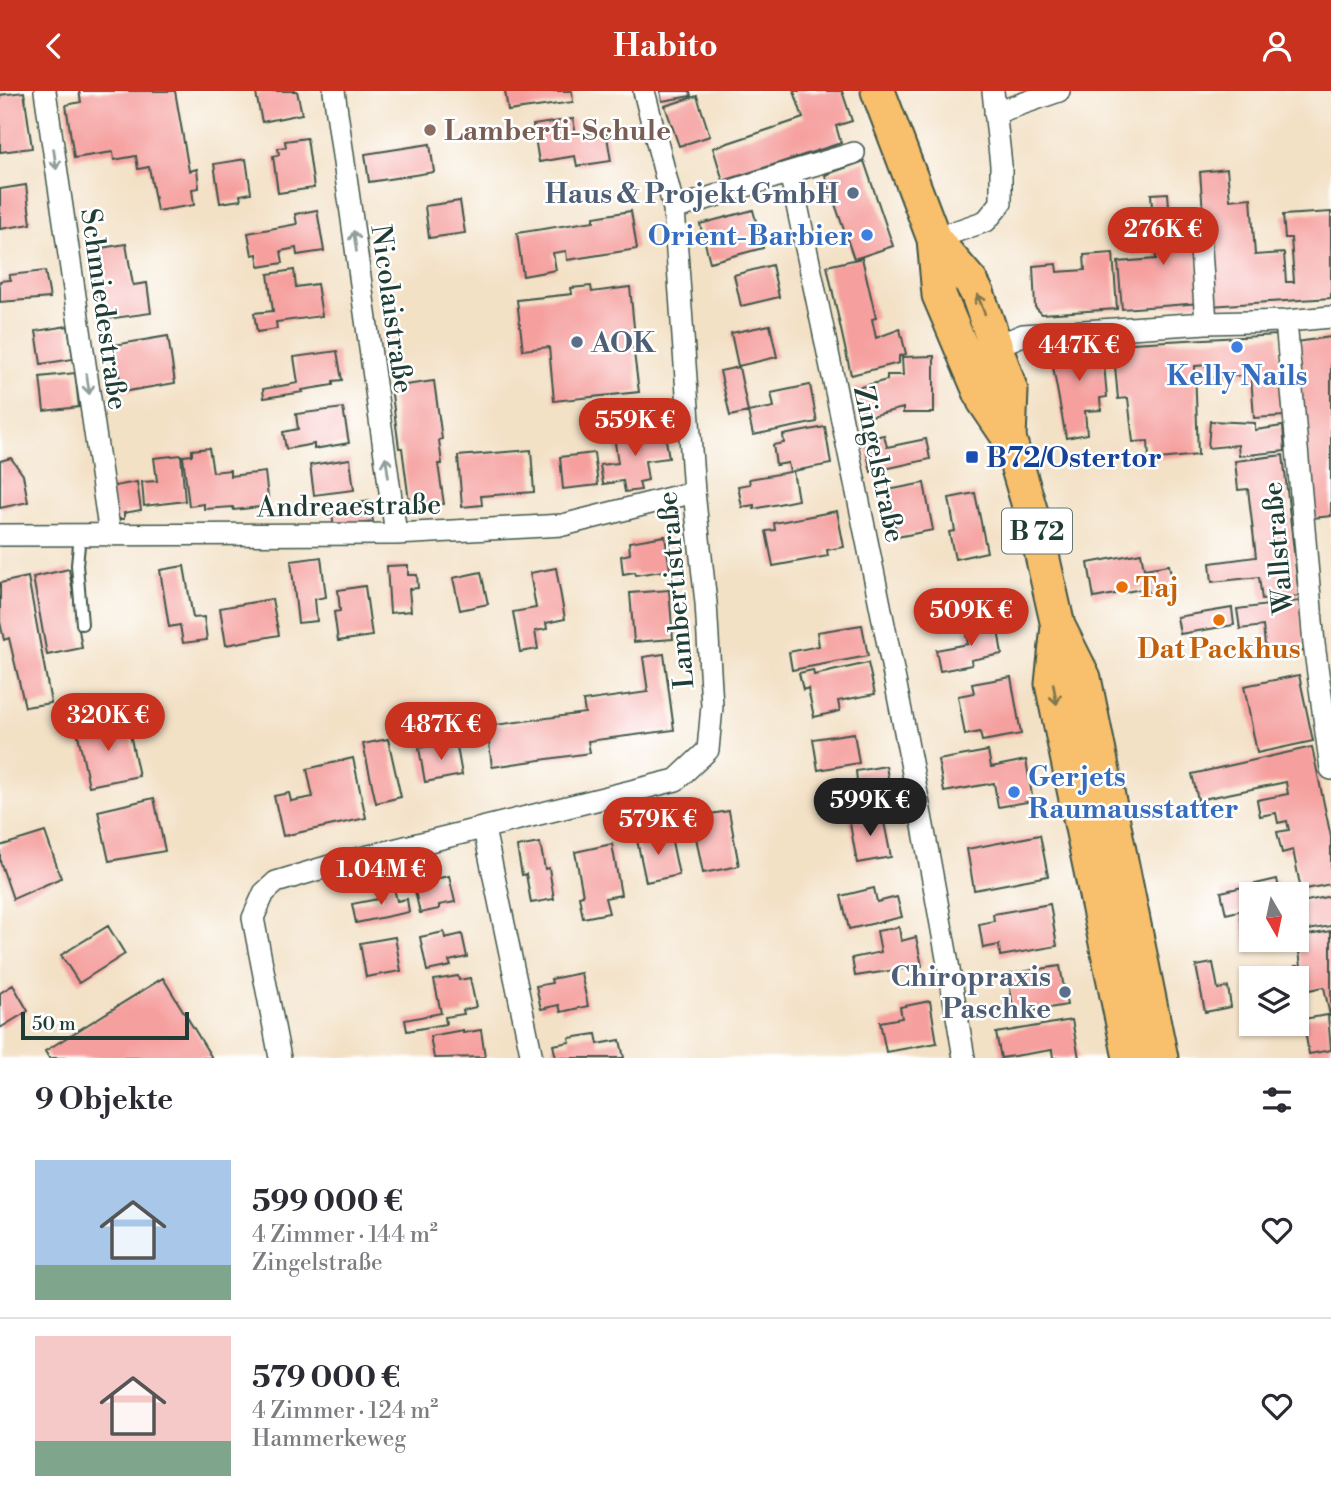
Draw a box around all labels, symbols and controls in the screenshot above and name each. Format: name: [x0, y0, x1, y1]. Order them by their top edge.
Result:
text: Habito: [613, 26, 718, 66]
icon: back: [35, 27, 73, 65]
icon: person: [1258, 27, 1296, 65]
place label: Lamberti-Schule: [444, 114, 671, 149]
marker: Lamberti-Schule: [422, 122, 438, 138]
one-way arrow: [49, 147, 62, 169]
place label: Haus & Projekt GmbH: [545, 177, 839, 212]
marker: Haus & Projekt GmbH: [845, 185, 861, 201]
street label: Schmiedestraße: [72, 206, 135, 412]
pin: 276K €: [1106, 207, 1220, 267]
text: 276K €: [1124, 216, 1202, 244]
place label: Orient-Barbier: [648, 219, 853, 254]
street label: Nicolaistraße: [362, 223, 421, 396]
marker: Orient-Barbier: [859, 227, 875, 243]
one-way arrow: [348, 231, 361, 253]
one-way arrow: [974, 293, 986, 315]
pin: 447K €: [1022, 323, 1136, 383]
place label: AOK: [590, 326, 657, 361]
text: 447K €: [1038, 332, 1120, 360]
marker: AOK: [569, 334, 585, 350]
marker: Kelly Nails: [1229, 339, 1245, 355]
place label: Kelly Nails: [1166, 359, 1308, 394]
one-way arrow: [82, 372, 95, 395]
street label: Zingelstraße: [845, 383, 912, 546]
pin: 559K €: [578, 399, 692, 458]
text: 559K €: [595, 407, 675, 435]
place label: B72/Ostertor: [986, 441, 1162, 476]
marker: B72/Ostertor: [964, 449, 980, 465]
one-way arrow: [380, 456, 393, 479]
street label: Wallstraße: [1255, 480, 1302, 617]
street label: Andreaestraße: [255, 487, 442, 526]
street label: Lambertistraße: [650, 490, 703, 690]
road number: B 72: [1002, 509, 1072, 553]
place label: Taj: [1136, 571, 1178, 606]
marker: Taj: [1114, 579, 1130, 595]
pin: 509K €: [914, 589, 1028, 648]
text: 509K €: [930, 597, 1012, 625]
marker: Dat Packhus: [1211, 612, 1227, 628]
place label: Dat Packhus: [1137, 632, 1301, 667]
one-way arrow: [1049, 682, 1062, 705]
pin: 320K €: [51, 693, 165, 753]
text: 320K €: [67, 702, 149, 730]
pin: 487K €: [384, 703, 498, 762]
text: 487K €: [401, 711, 481, 739]
place label: Gerjets Raumausstatter: [1028, 760, 1239, 827]
pin: 599K €: [813, 779, 927, 838]
marker: Gerjets Raumausstatter: [1006, 784, 1022, 800]
text: 599K €: [830, 787, 910, 815]
pin: 579K €: [601, 797, 715, 857]
text: 579K €: [619, 806, 697, 834]
pin: 1.04M €: [316, 847, 446, 907]
text: 1.04M €: [336, 856, 426, 884]
north arrow: [1239, 882, 1309, 952]
map controls: [1239, 882, 1309, 1036]
place label: Chiropraxis Paschke: [890, 960, 1051, 1027]
button: layers: [1239, 966, 1309, 1036]
marker: Chiropraxis Paschke: [1057, 984, 1073, 1000]
scale bar: [21, 1009, 189, 1041]
text: 50 m: [32, 1012, 76, 1036]
text: 9 Objekte: [35, 1081, 173, 1119]
icon: filters: [1258, 1081, 1296, 1119]
text: 599 000 €: [252, 1183, 403, 1221]
icon: home: [91, 1188, 175, 1272]
icon: heart: [1258, 1211, 1296, 1249]
text: 4 Zimmer · 144 m²: [252, 1221, 438, 1249]
text: Zingelstraße: [252, 1249, 383, 1277]
text: 579 000 €: [252, 1359, 400, 1397]
icon: home: [91, 1364, 175, 1448]
icon: heart: [1258, 1387, 1296, 1425]
text: 4 Zimmer · 124 m²: [252, 1397, 438, 1425]
text: Hammerkeweg: [252, 1425, 406, 1453]

